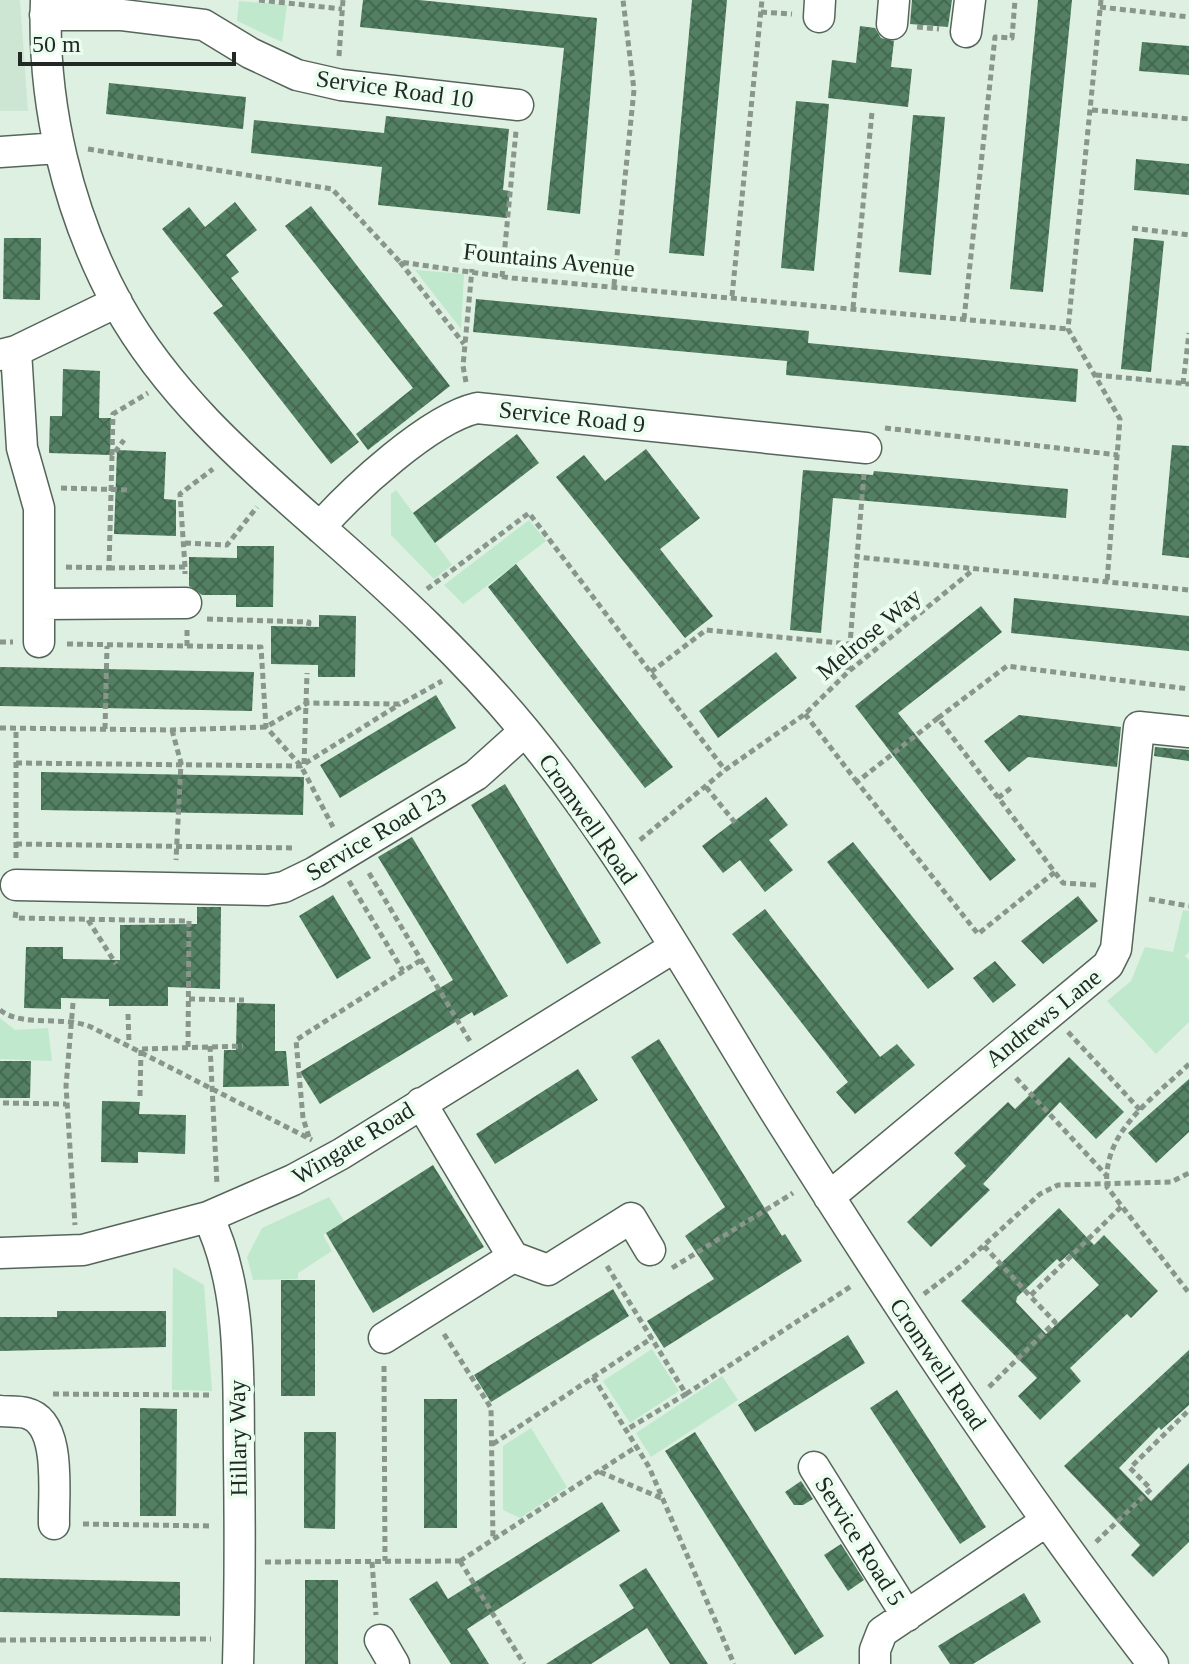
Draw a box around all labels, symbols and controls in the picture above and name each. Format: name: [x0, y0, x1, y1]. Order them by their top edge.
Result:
scale bar: [20, 16, 234, 66]
text: 50 m: [32, 31, 81, 57]
street label: Service Road 10: [315, 65, 475, 113]
street label: Fountains Avenue: [462, 238, 636, 282]
street label: Service Road 9: [498, 396, 646, 438]
street label: Melrose Way: [812, 583, 926, 685]
street label: Cromwell Road: [534, 749, 642, 889]
street label: Service Road 23: [301, 782, 451, 886]
street label: Andrews Lane: [980, 964, 1106, 1072]
street label: Wingate Road: [288, 1097, 418, 1189]
street label: Cromwell Road: [885, 1293, 991, 1435]
street label: Hillary Way: [224, 1379, 252, 1497]
street label: Service Road 5: [810, 1472, 910, 1610]

